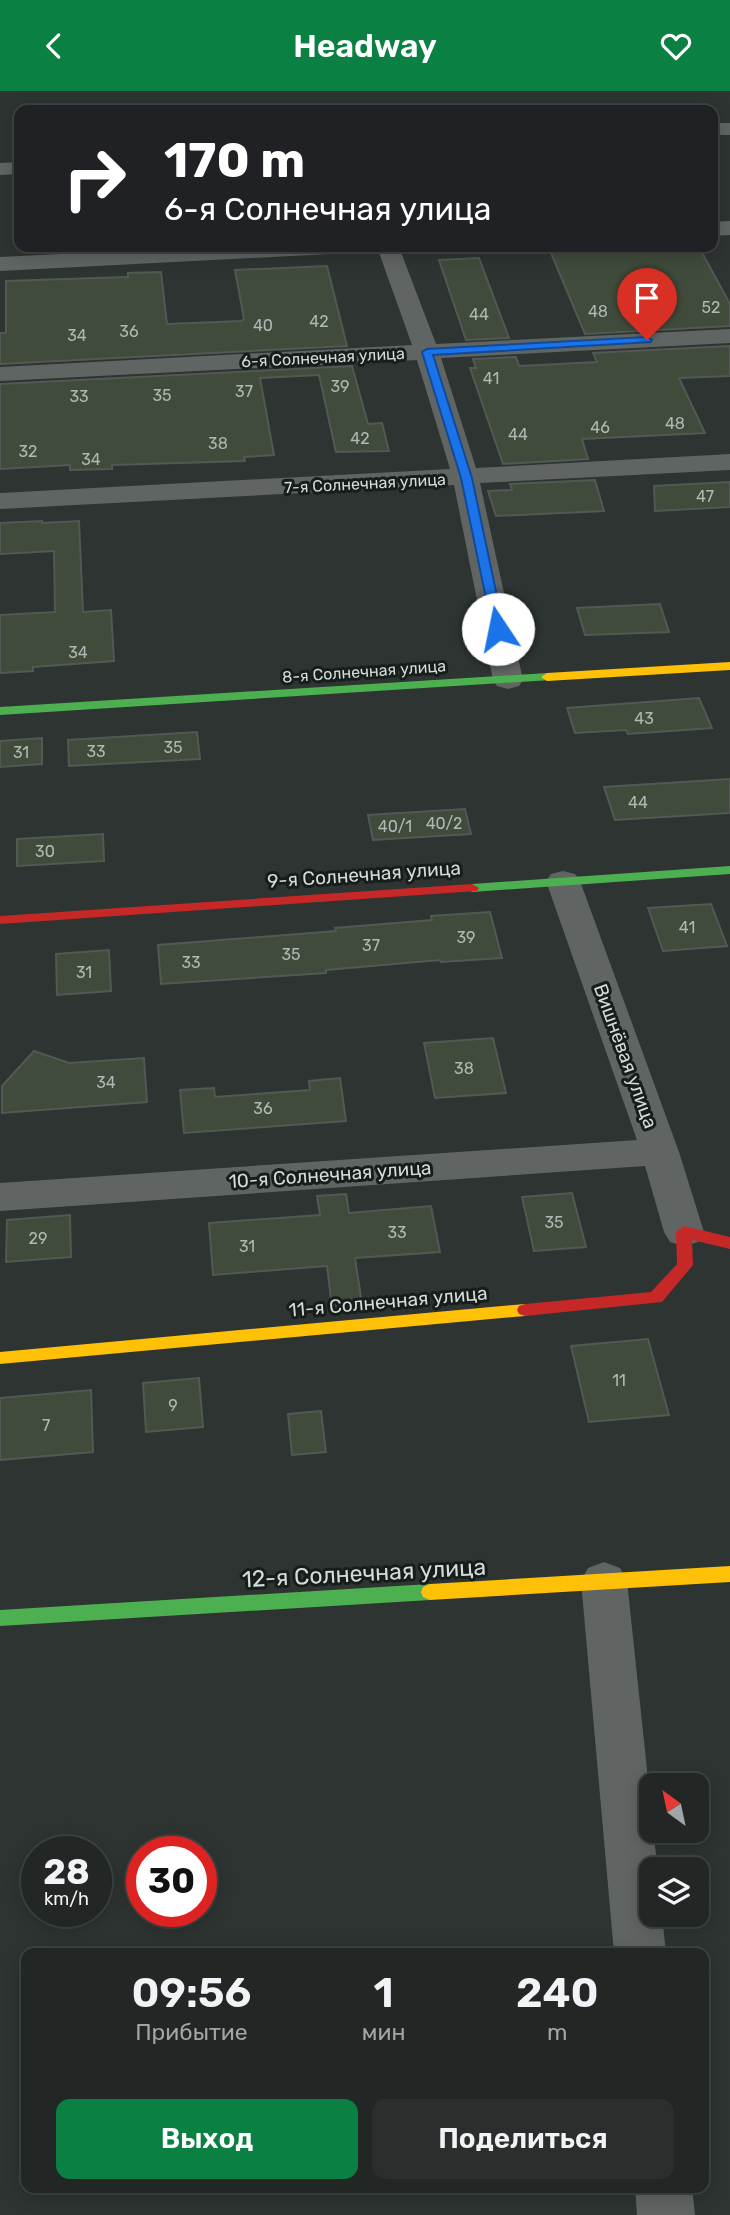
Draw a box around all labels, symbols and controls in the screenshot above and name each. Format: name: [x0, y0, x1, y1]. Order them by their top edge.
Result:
icon: back: [35, 27, 73, 65]
text: Headway: [293, 27, 437, 65]
icon: heart: [657, 27, 695, 65]
text: 170 m: [164, 131, 305, 189]
icon: right: [49, 133, 140, 224]
text: 6-я Солнечная улица: [164, 190, 491, 228]
pin: [617, 268, 677, 340]
icon: arrive: [628, 279, 666, 317]
house number: 52: [702, 298, 720, 317]
house number: 48: [588, 302, 608, 321]
house number: 44: [469, 305, 489, 324]
house number: 42: [309, 312, 329, 331]
house number: 40: [253, 316, 273, 335]
house number: 36: [119, 322, 139, 341]
house number: 34: [67, 326, 87, 345]
street label: 6-я Солнечная улица: [241, 344, 405, 371]
house number: 41: [483, 369, 499, 388]
house number: 39: [330, 377, 350, 396]
house number: 37: [235, 382, 253, 401]
house number: 35: [152, 386, 172, 405]
house number: 33: [69, 387, 89, 406]
house number: 48: [665, 414, 685, 433]
house number: 46: [590, 418, 610, 437]
house number: 44: [508, 425, 528, 444]
house number: 42: [350, 429, 370, 448]
house number: 38: [208, 434, 228, 453]
house number: 32: [18, 442, 38, 461]
house number: 34: [81, 450, 101, 469]
street label: 7-я Солнечная улица: [284, 470, 446, 497]
house number: 47: [696, 487, 714, 506]
position arrow: [461, 592, 535, 666]
house number: 34: [68, 643, 88, 662]
street label: 8-я Солнечная улица: [281, 656, 447, 687]
house number: 43: [634, 709, 654, 728]
house number: 35: [163, 738, 183, 757]
house number: 33: [86, 742, 106, 761]
house number: 31: [13, 743, 29, 762]
house number: 44: [628, 793, 648, 812]
house number: 40/2: [426, 814, 462, 833]
house number: 40/1: [378, 817, 412, 836]
house number: 30: [35, 842, 55, 861]
street label: 9-я Солнечная улица: [266, 856, 462, 893]
house number: 41: [679, 918, 695, 937]
house number: 39: [456, 928, 476, 947]
house number: 37: [362, 936, 380, 955]
house number: 35: [281, 945, 301, 964]
house number: 33: [181, 953, 201, 972]
house number: 31: [76, 963, 92, 982]
street label: Вишнёвая улица: [589, 981, 662, 1132]
house number: 38: [454, 1059, 474, 1078]
house number: 34: [96, 1073, 116, 1092]
house number: 36: [253, 1099, 273, 1118]
street label: 10-я Солнечная улица: [228, 1156, 432, 1193]
house number: 35: [544, 1213, 564, 1232]
house number: 33: [387, 1223, 407, 1242]
house number: 29: [29, 1229, 47, 1248]
house number: 31: [239, 1237, 255, 1256]
street label: 11-я Солнечная улица: [288, 1281, 488, 1322]
house number: 11: [612, 1371, 626, 1390]
house number: 9: [168, 1396, 178, 1415]
house number: 7: [42, 1416, 50, 1435]
street label: 12-я Солнечная улица: [241, 1553, 487, 1593]
north arrow: [639, 1773, 709, 1843]
map controls: [639, 1773, 709, 1927]
speed limit sign: 30: [126, 1836, 217, 1927]
text: 28: [43, 1851, 90, 1893]
button: layers: [639, 1857, 709, 1927]
text: km/h: [44, 1888, 89, 1910]
text: 09:56: [132, 1968, 251, 2018]
text: 1: [374, 1968, 394, 2018]
text: 240: [516, 1968, 598, 2018]
text: Прибытие: [135, 2018, 248, 2046]
text: мин: [362, 2018, 405, 2046]
text: m: [547, 2018, 567, 2046]
button: Выход: [56, 2099, 358, 2179]
button: Поделиться: [372, 2099, 674, 2179]

